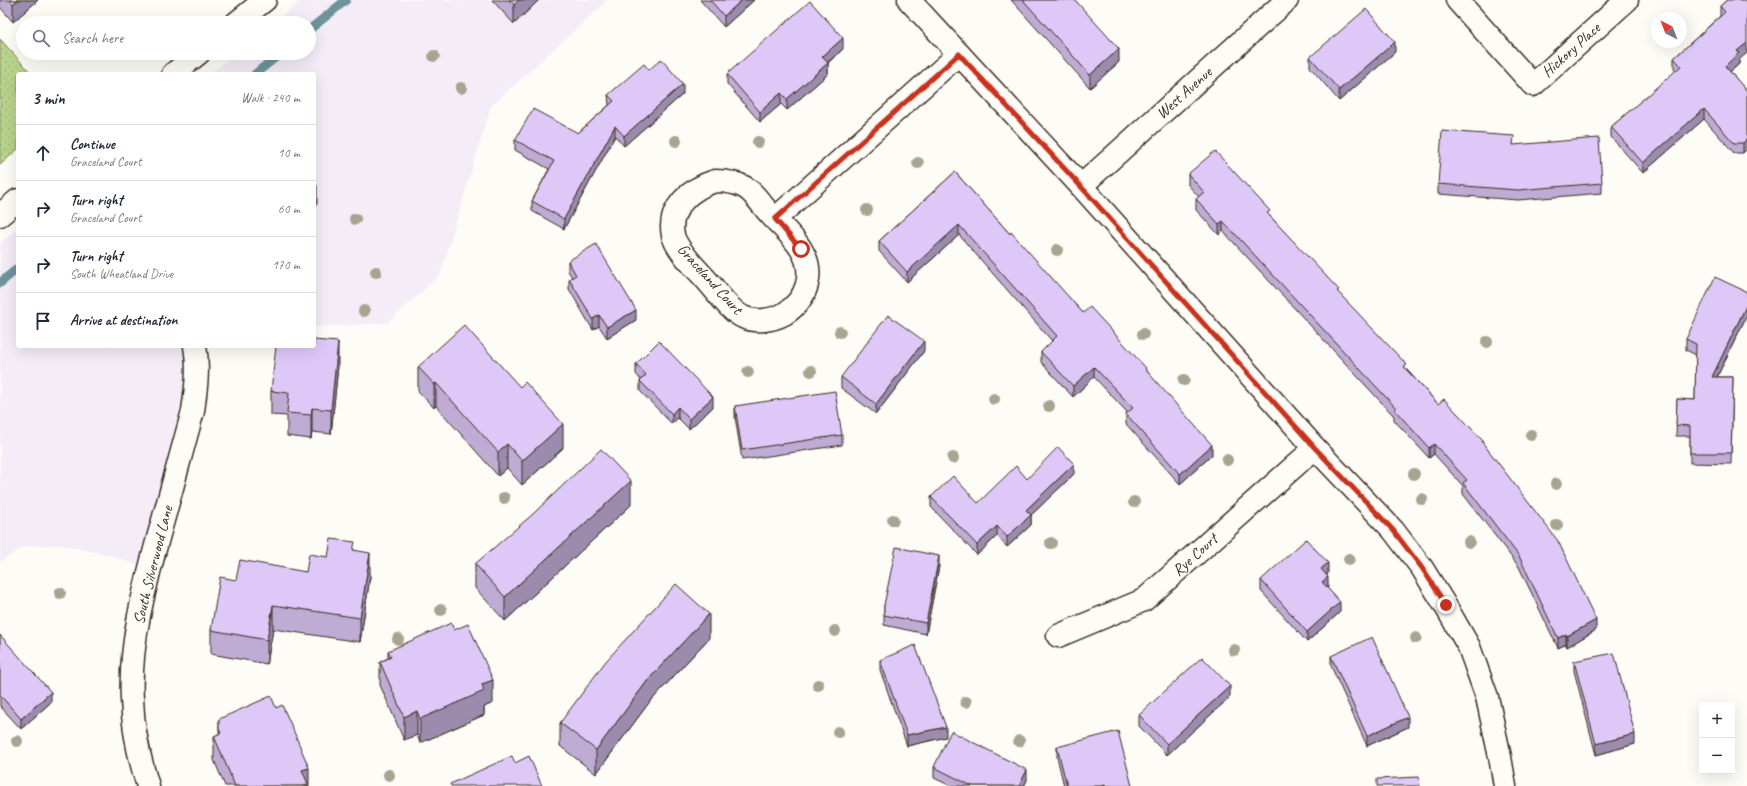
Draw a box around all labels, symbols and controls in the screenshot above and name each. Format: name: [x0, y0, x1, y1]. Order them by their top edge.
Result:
north arrow: [1651, 12, 1687, 48]
search box: [16, 16, 316, 60]
street label: Hickory Place: [1537, 17, 1606, 82]
icon: search: [30, 27, 52, 49]
text: Search here: [62, 29, 123, 48]
street label: West Avenue: [1152, 61, 1217, 123]
text: 3 min: [32, 88, 65, 109]
text: Walk · 240 m: [241, 90, 300, 106]
text: Continue: [70, 135, 115, 154]
icon: ahead: [32, 142, 54, 164]
text: 10 m: [278, 145, 300, 161]
text: Graceland Court: [70, 154, 142, 170]
text: Turn right: [70, 191, 123, 210]
icon: right: [32, 198, 54, 220]
text: 60 m: [278, 201, 300, 217]
text: Graceland Court: [70, 210, 142, 226]
street label: Graceland Court: [673, 240, 748, 320]
route start: [792, 240, 810, 258]
text: Turn right: [70, 247, 123, 266]
icon: right: [32, 254, 54, 276]
text: 170 m: [272, 257, 300, 273]
text: South Wheatland Drive: [70, 266, 173, 282]
icon: arrive: [32, 310, 54, 332]
text: Arrive at destination: [70, 311, 177, 330]
street label: South Silverwood Lane: [129, 502, 178, 626]
street label: Rye Court: [1168, 528, 1224, 580]
route end: [1437, 596, 1455, 614]
map controls: [1699, 702, 1735, 774]
button: +: [1699, 702, 1735, 738]
button: −: [1699, 738, 1735, 774]

